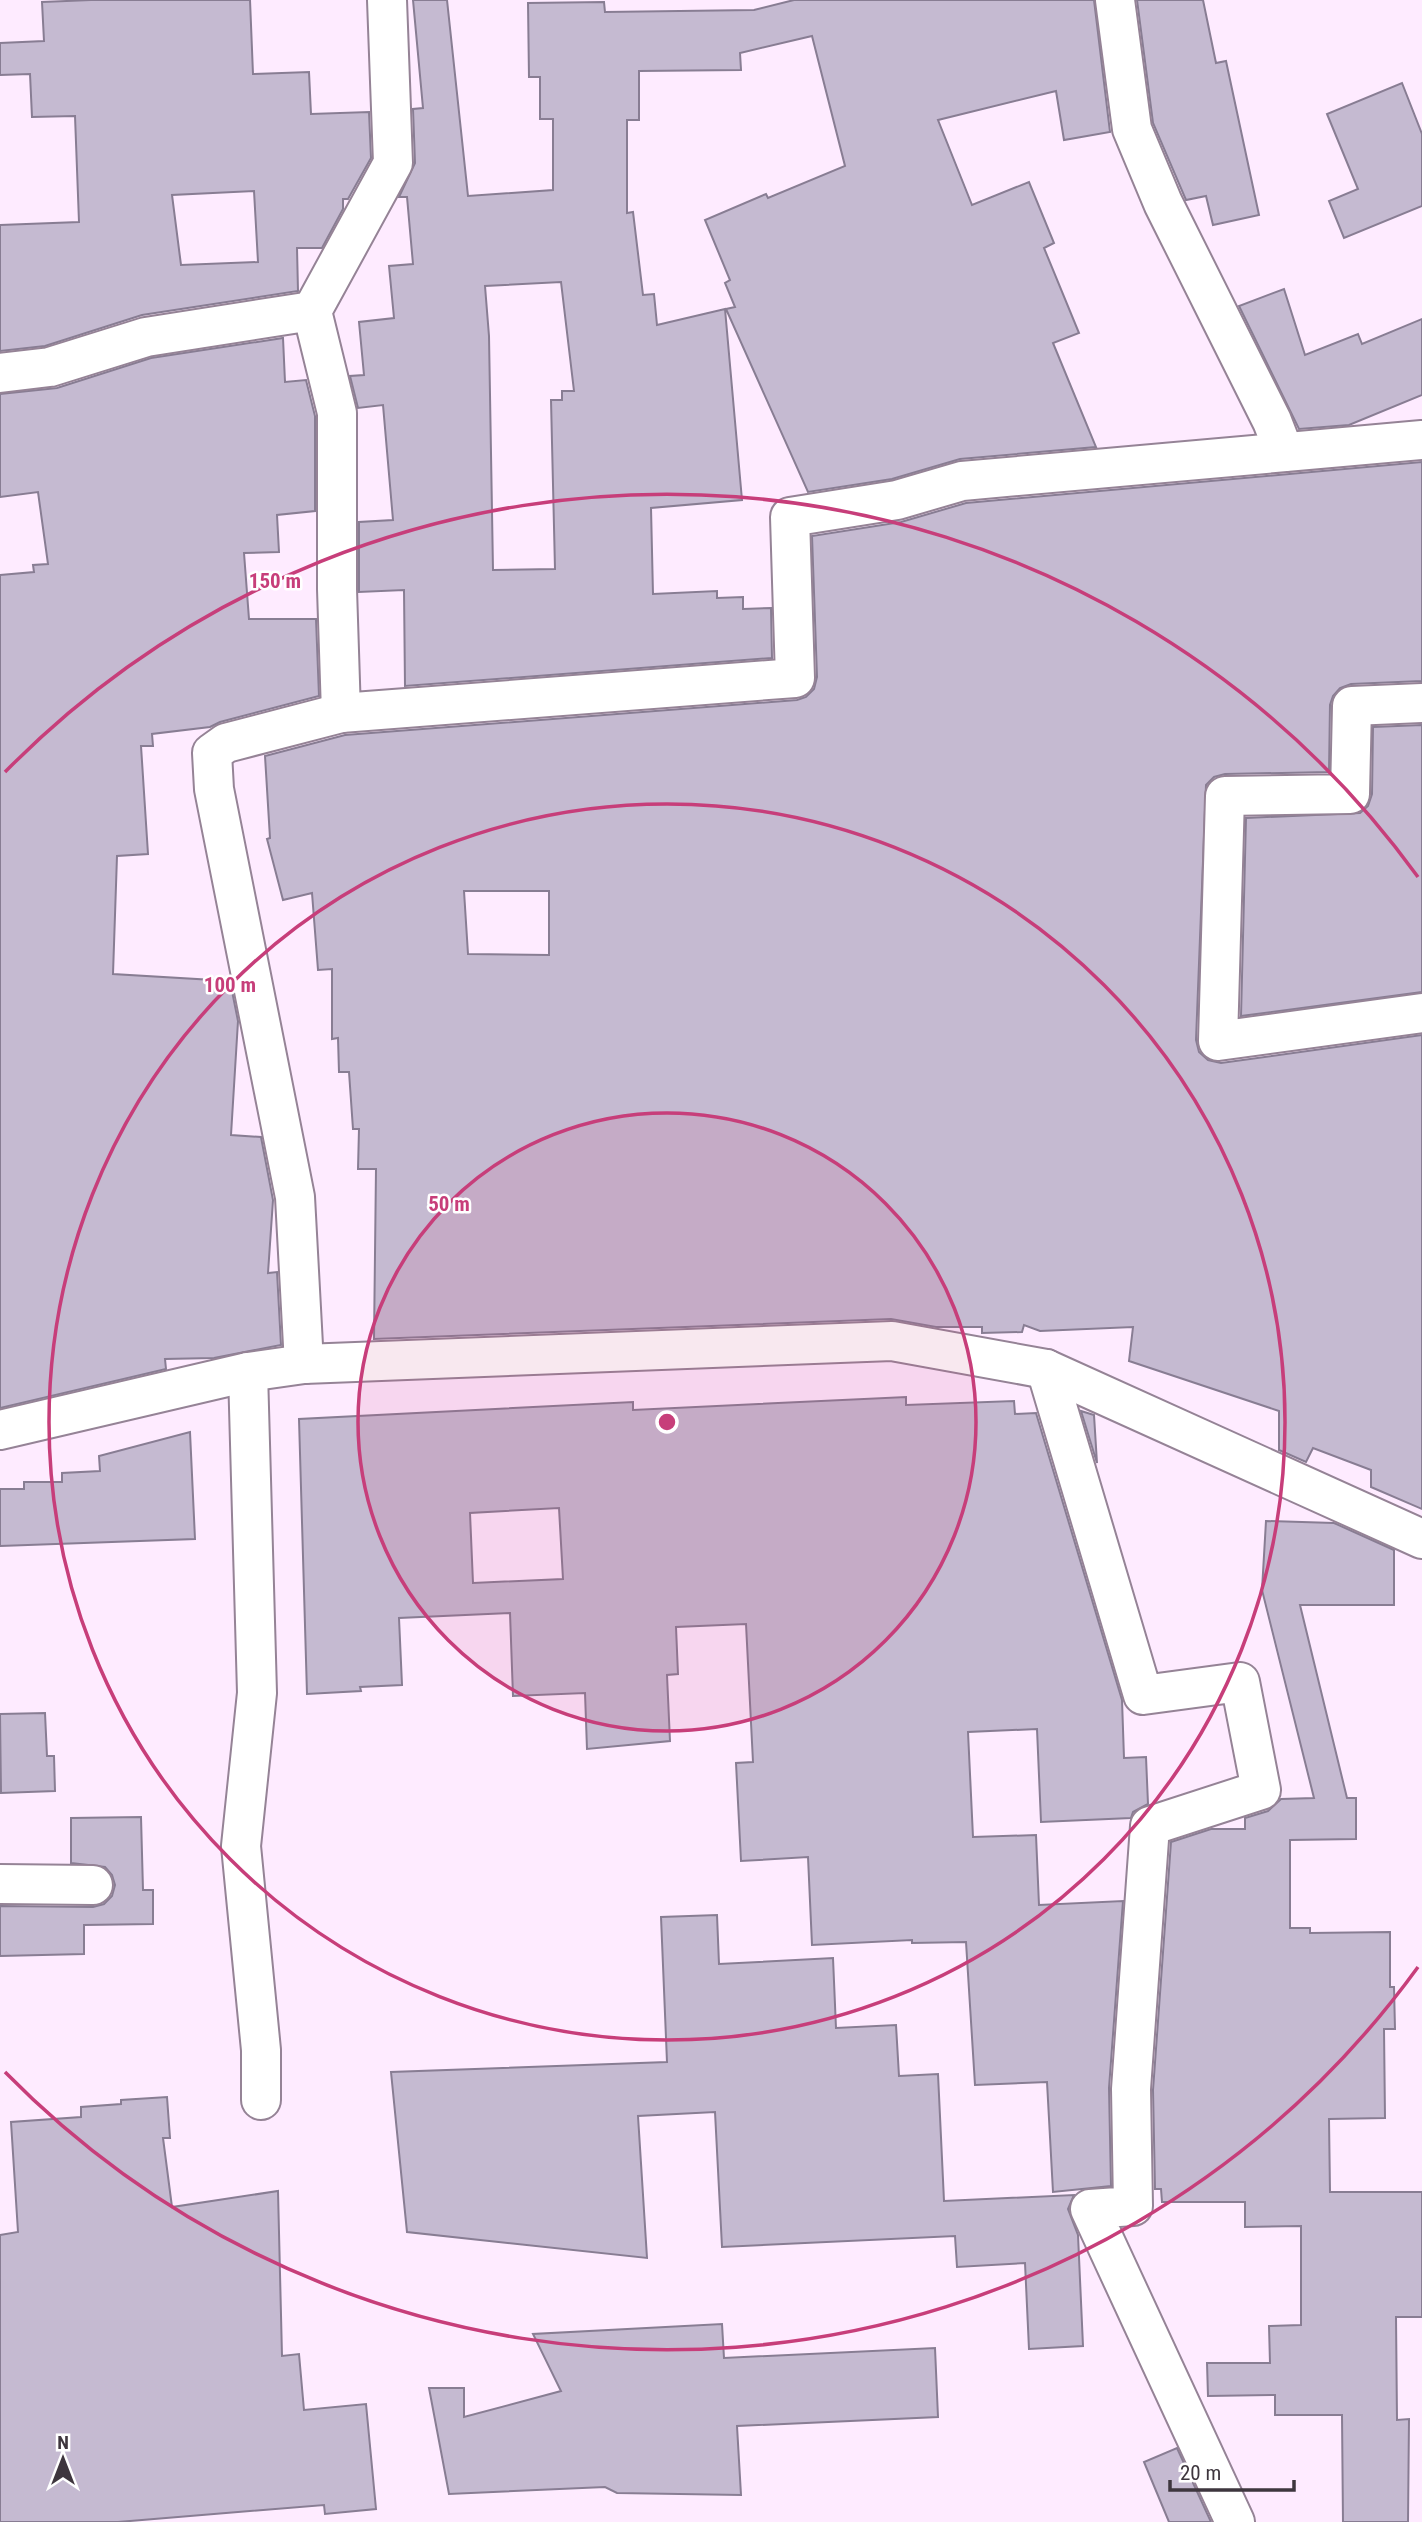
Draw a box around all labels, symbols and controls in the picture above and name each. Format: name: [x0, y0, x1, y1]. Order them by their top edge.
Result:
text: 150 m: [249, 569, 301, 593]
text: 100 m: [204, 973, 256, 997]
text: 50 m: [428, 1192, 470, 1216]
centre of rings: [655, 1410, 679, 1434]
north arrow: [28, 2424, 98, 2494]
text: N: [57, 2431, 69, 2454]
scale bar: [1170, 2448, 1294, 2492]
text: 20 m: [1180, 2461, 1221, 2485]

